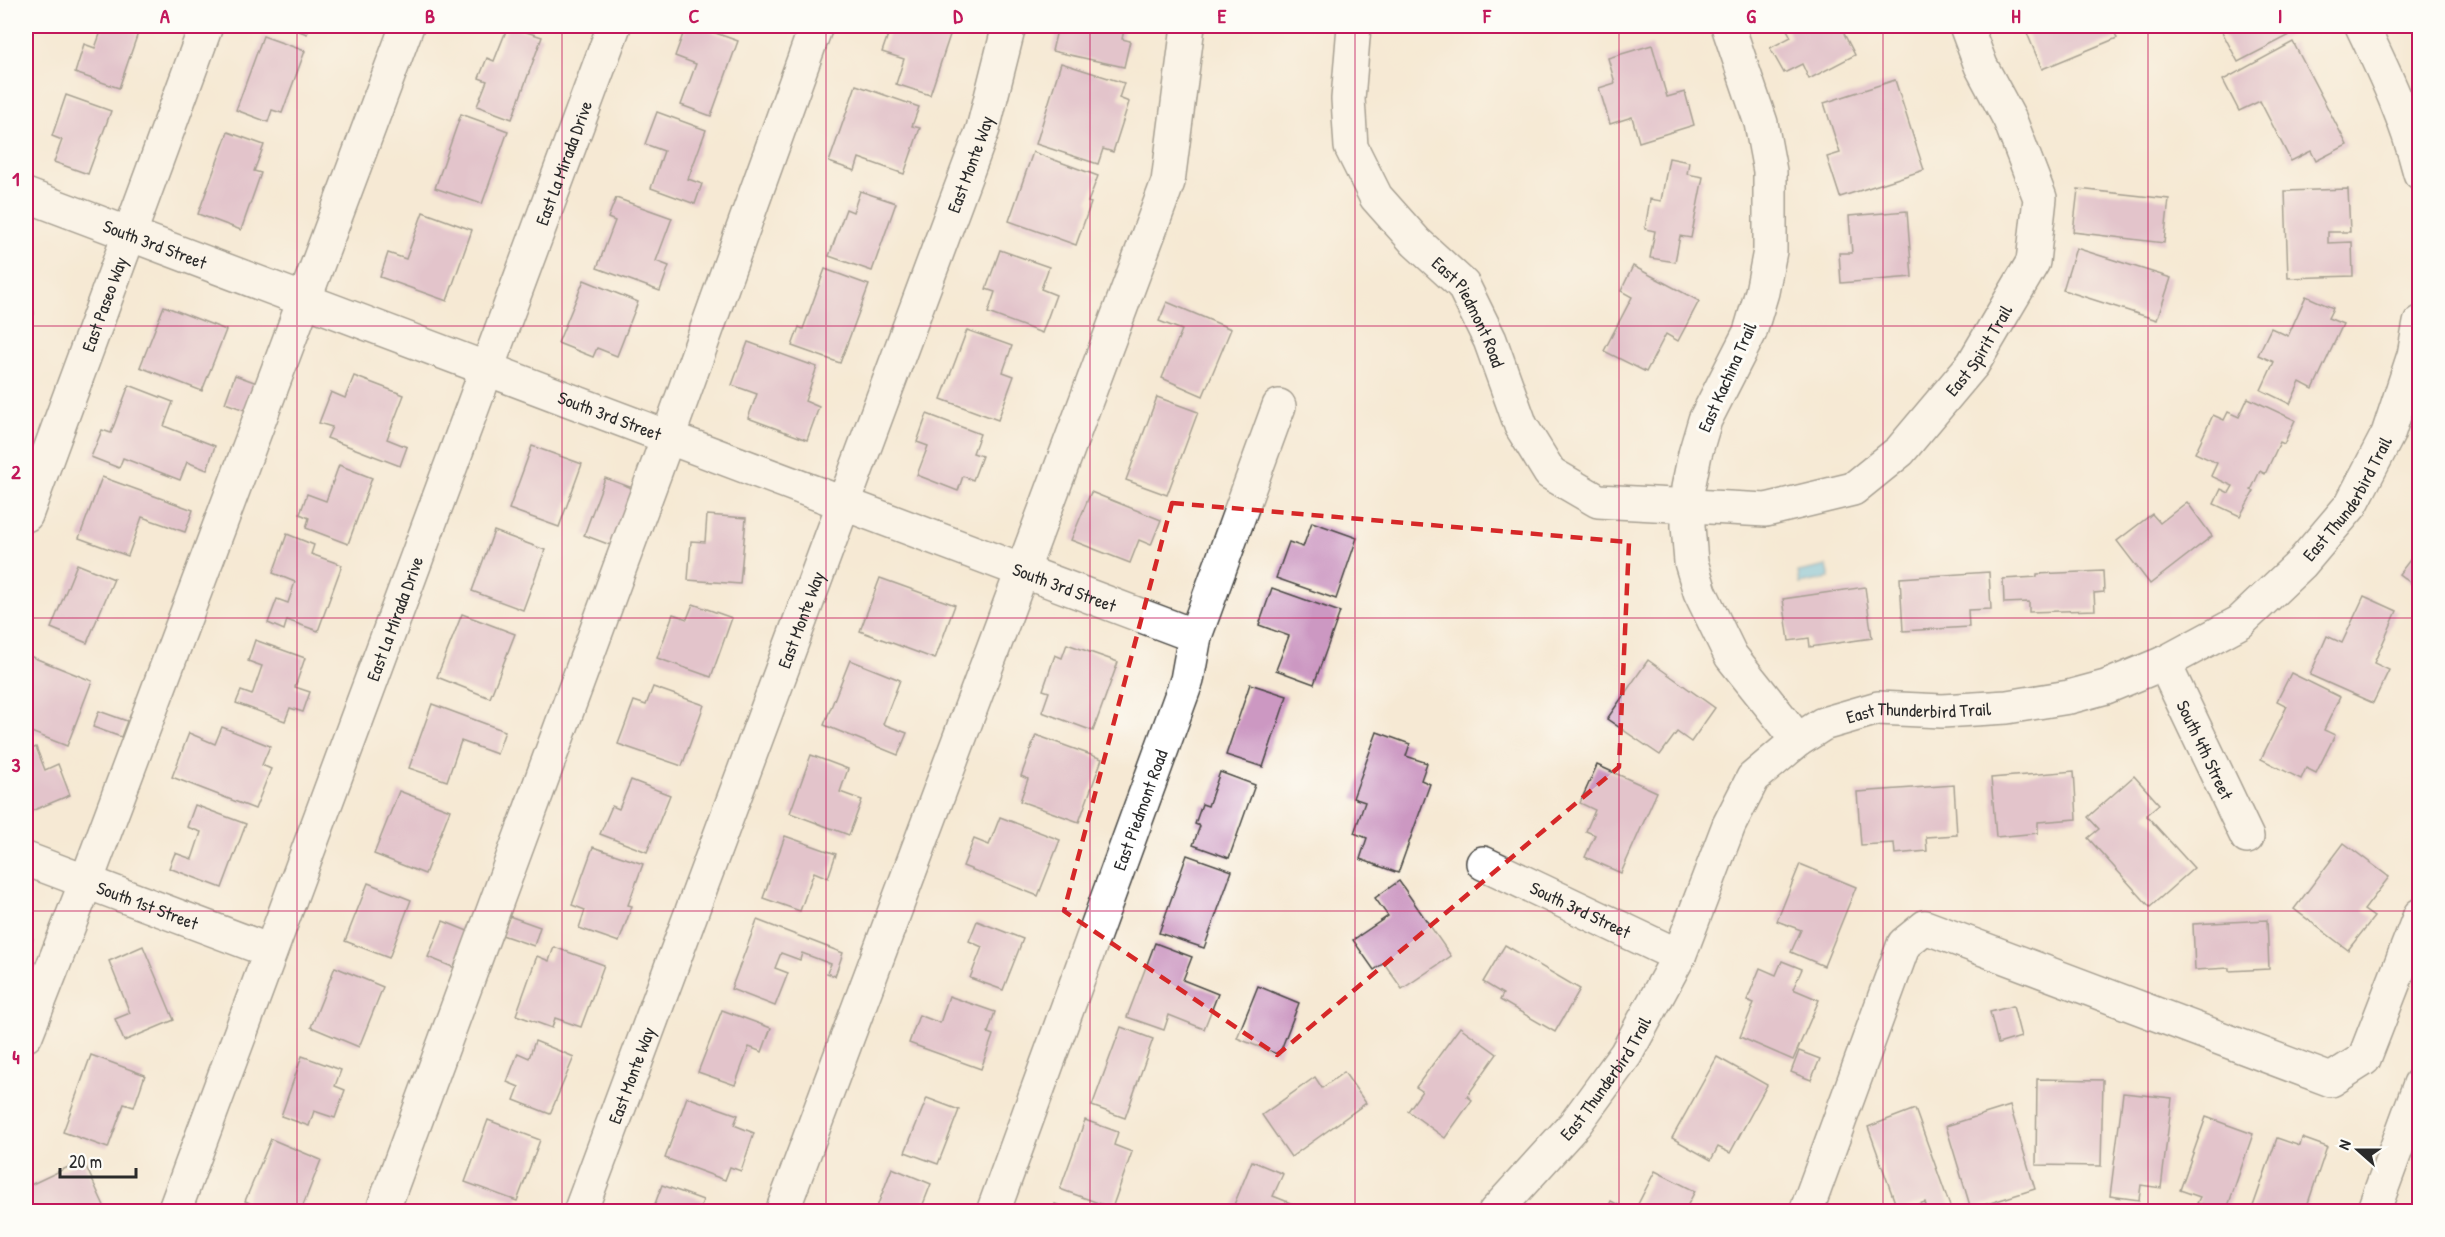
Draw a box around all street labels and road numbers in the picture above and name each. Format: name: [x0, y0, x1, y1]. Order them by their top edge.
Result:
street label: East La Mirada Drive: [529, 97, 598, 229]
street label: East Monte Way: [940, 113, 998, 216]
street label: South 3rd Street: [100, 213, 211, 275]
street label: East Piedmont Road: [1427, 250, 1511, 371]
street label: East Paseo Way: [75, 253, 133, 355]
street label: East Spirit Trail: [1939, 300, 2018, 401]
street label: East Kachina Trail: [1692, 318, 1762, 436]
street label: South 3rd Street: [555, 384, 666, 446]
street label: East Thunderbird Trail: [2296, 432, 2397, 566]
street label: East La Mirada Drive: [360, 553, 429, 684]
street label: South 3rd Street: [1009, 556, 1121, 618]
street label: East Monte Way: [771, 567, 830, 672]
street label: East Thunderbird Trail: [1843, 695, 1992, 729]
street label: South 4th Street: [2171, 696, 2240, 804]
street label: East Piedmont Road: [1106, 746, 1173, 874]
street label: South 1st Street: [93, 874, 203, 936]
street label: South 3rd Street: [1526, 875, 1636, 944]
street label: East Thunderbird Trail: [1554, 1012, 1657, 1146]
street label: East Monte Way: [601, 1023, 661, 1127]

